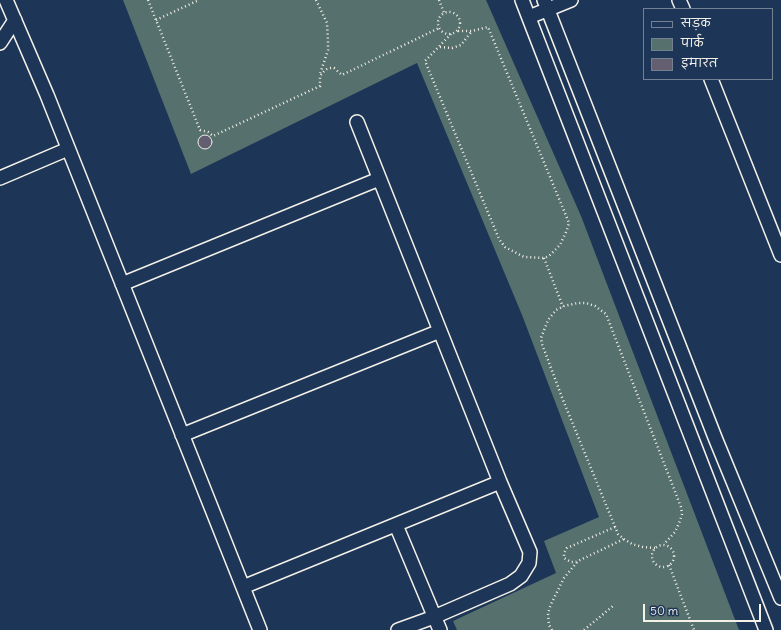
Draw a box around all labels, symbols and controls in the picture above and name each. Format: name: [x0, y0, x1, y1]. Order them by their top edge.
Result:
legend: [643, 8, 773, 80]
text: सड़क: [681, 15, 711, 30]
text: पार्क: [681, 35, 704, 50]
text: इमारत: [681, 55, 718, 70]
scale bar: [645, 596, 763, 622]
text: 50 m: [650, 603, 678, 618]

